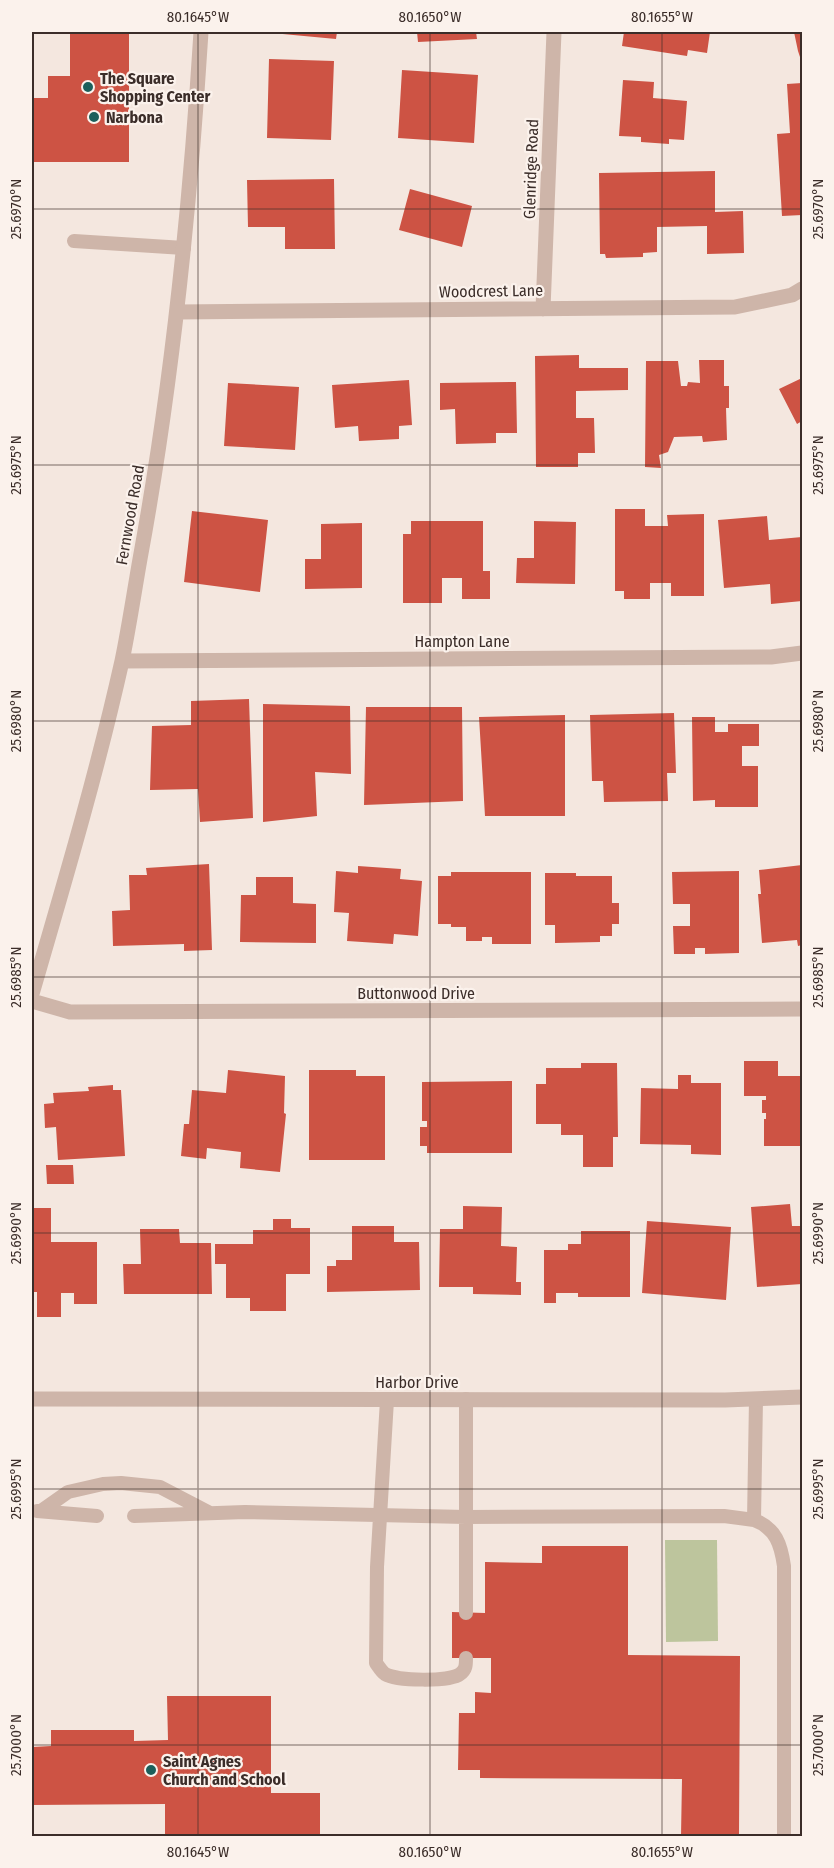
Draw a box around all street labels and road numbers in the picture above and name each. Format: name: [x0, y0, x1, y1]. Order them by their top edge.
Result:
street label: Glenridge Road: [520, 119, 542, 219]
street label: Woodcrest Lane: [439, 281, 543, 301]
street label: Fernwood Road: [112, 464, 148, 566]
street label: Hampton Lane: [414, 632, 510, 651]
street label: Buttonwood Drive: [357, 984, 475, 1003]
street label: Harbor Drive: [375, 1373, 459, 1392]

